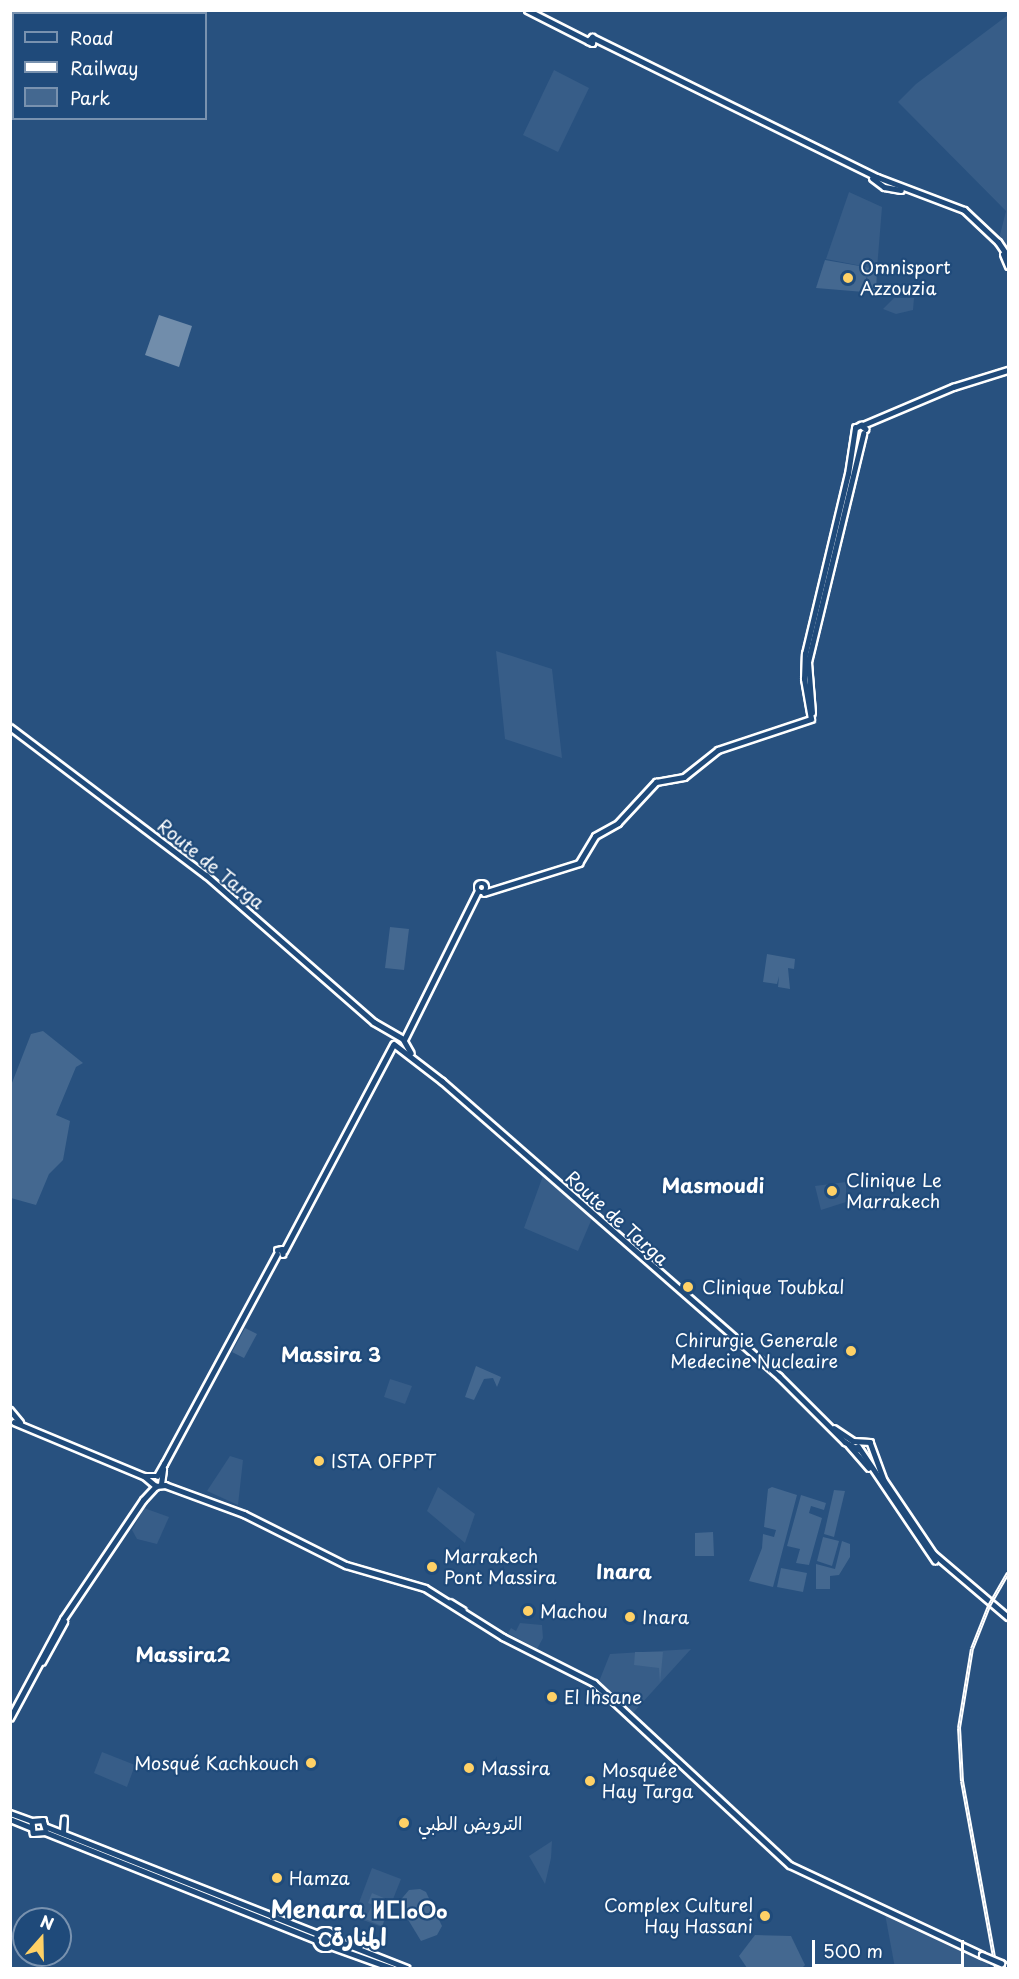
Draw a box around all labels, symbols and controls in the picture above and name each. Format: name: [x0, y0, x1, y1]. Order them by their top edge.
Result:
legend: [12, 12, 207, 120]
text: Road: [70, 24, 114, 51]
text: Railway: [70, 54, 138, 81]
text: Park: [70, 84, 110, 111]
place label: Omnisport Azzouzia: [860, 257, 951, 300]
marker: Omnisport Azzouzia: [841, 271, 855, 285]
street label: Route de Targa: [153, 814, 269, 914]
street label: Route de Targa: [561, 1166, 673, 1270]
place label: Clinique Le Marrakech: [846, 1170, 941, 1212]
district label: Masmoudi: [662, 1173, 764, 1197]
marker: Clinique Le Marrakech: [823, 1182, 841, 1200]
place label: Clinique Toubkal: [702, 1276, 844, 1298]
marker: Clinique Toubkal: [679, 1278, 697, 1296]
place label: Chirurgie Generale Medecine Nucleaire: [671, 1330, 838, 1372]
district label: Massira 3: [280, 1342, 382, 1366]
marker: Chirurgie Generale Medecine Nucleaire: [842, 1342, 860, 1360]
place label: ISTA OFPPT: [331, 1450, 436, 1472]
marker: ISTA OFPPT: [312, 1454, 326, 1468]
place label: Marrakech Pont Massira: [444, 1546, 557, 1588]
district label: Inara: [596, 1559, 652, 1583]
marker: Marrakech Pont Massira: [425, 1560, 439, 1574]
place label: Machou: [540, 1600, 608, 1622]
marker: Machou: [521, 1604, 535, 1618]
place label: Inara: [642, 1606, 689, 1628]
marker: Inara: [623, 1610, 637, 1624]
district label: Massira2: [135, 1642, 231, 1666]
place label: El Ihsane: [564, 1686, 643, 1708]
marker: El Ihsane: [545, 1690, 559, 1704]
place label: Mosqué Kachkouch: [134, 1752, 299, 1774]
marker: Mosqué Kachkouch: [304, 1756, 318, 1770]
place label: Massira: [481, 1757, 550, 1779]
place label: Mosquée Hay Targa: [602, 1760, 694, 1802]
marker: Massira: [462, 1761, 476, 1775]
marker: Mosquée Hay Targa: [583, 1774, 597, 1788]
place label: الترويض الطبي: [418, 1812, 522, 1834]
marker: الترويض الطبي: [395, 1814, 413, 1832]
place label: Hamza: [289, 1867, 350, 1889]
marker: Hamza: [270, 1871, 284, 1885]
district label: Menara ⵍⵎⵏⴰⵔⴰ المنارة: [270, 1895, 448, 1951]
place label: Complex Culturel Hay Hassani: [603, 1895, 753, 1938]
north arrow: [12, 1907, 72, 1967]
text: N: [37, 1909, 58, 1935]
marker: Complex Culturel Hay Hassani: [758, 1909, 772, 1923]
scale bar: [815, 1928, 966, 1966]
text: 500 m: [823, 1937, 883, 1964]

